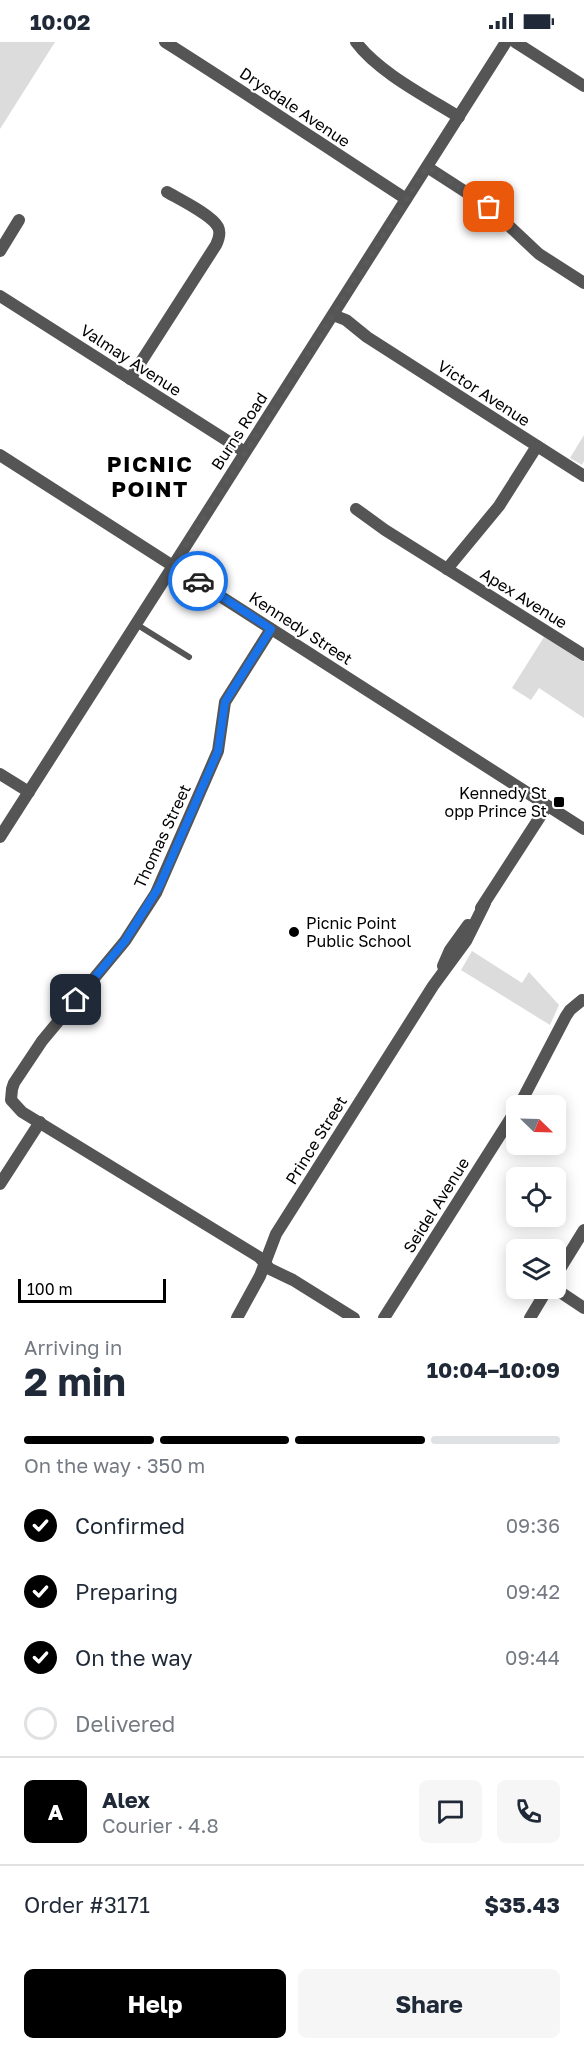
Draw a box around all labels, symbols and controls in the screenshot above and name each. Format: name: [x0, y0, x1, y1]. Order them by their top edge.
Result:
text: 10:02: [30, 8, 90, 35]
street label: Drysdale Avenue: [236, 63, 354, 151]
pin: [463, 181, 514, 232]
icon: bag: [472, 190, 505, 223]
street label: Valmay Avenue: [77, 320, 185, 400]
street label: Victor Avenue: [434, 356, 534, 430]
street label: Burns Road: [207, 389, 271, 473]
district label: PICNIC POINT: [107, 450, 193, 502]
courier: [168, 551, 228, 611]
street label: Apex Avenue: [477, 563, 571, 633]
icon: car: [182, 565, 215, 598]
street label: Kennedy Street: [246, 587, 356, 669]
street label: Thomas Street: [129, 781, 195, 891]
place label: Kennedy St opp Prince St: [445, 783, 547, 821]
marker: Kennedy St opp Prince St: [552, 795, 566, 809]
place label: Picnic Point Public School: [306, 913, 411, 951]
marker: Picnic Point Public School: [287, 925, 301, 939]
pin: [50, 974, 101, 1025]
icon: home: [59, 983, 92, 1016]
street label: Prince Street: [281, 1092, 351, 1188]
north arrow: [506, 1095, 566, 1155]
map controls: [506, 1095, 566, 1299]
street label: Seidel Avenue: [399, 1154, 473, 1256]
button: locate: [506, 1167, 566, 1227]
button: layers: [506, 1239, 566, 1299]
scale bar: [18, 1276, 166, 1304]
text: 100 m: [27, 1279, 73, 1299]
text: Arriving in: [24, 1335, 122, 1359]
text: 10:04–10:09: [427, 1356, 560, 1383]
text: 2 min: [24, 1358, 126, 1405]
text: On the way · 350 m: [24, 1453, 205, 1477]
icon: check: [24, 1509, 57, 1542]
text: Confirmed: [75, 1512, 185, 1539]
text: 09:36: [506, 1513, 560, 1537]
icon: check: [24, 1575, 57, 1608]
text: Preparing: [75, 1578, 178, 1605]
text: 09:42: [506, 1579, 560, 1603]
icon: check: [24, 1641, 57, 1674]
text: On the way: [75, 1644, 193, 1671]
text: 09:44: [505, 1645, 560, 1669]
text: Delivered: [75, 1710, 175, 1737]
button: chat: [419, 1780, 482, 1843]
button: phone: [497, 1780, 560, 1843]
text: Alex: [102, 1786, 150, 1813]
text: A: [48, 1798, 63, 1825]
text: Courier · 4.8: [102, 1813, 219, 1837]
text: Order #3171: [24, 1891, 150, 1918]
text: $35.43: [484, 1891, 560, 1918]
button: Help: [24, 1969, 286, 2038]
button: Share: [298, 1969, 560, 2038]

